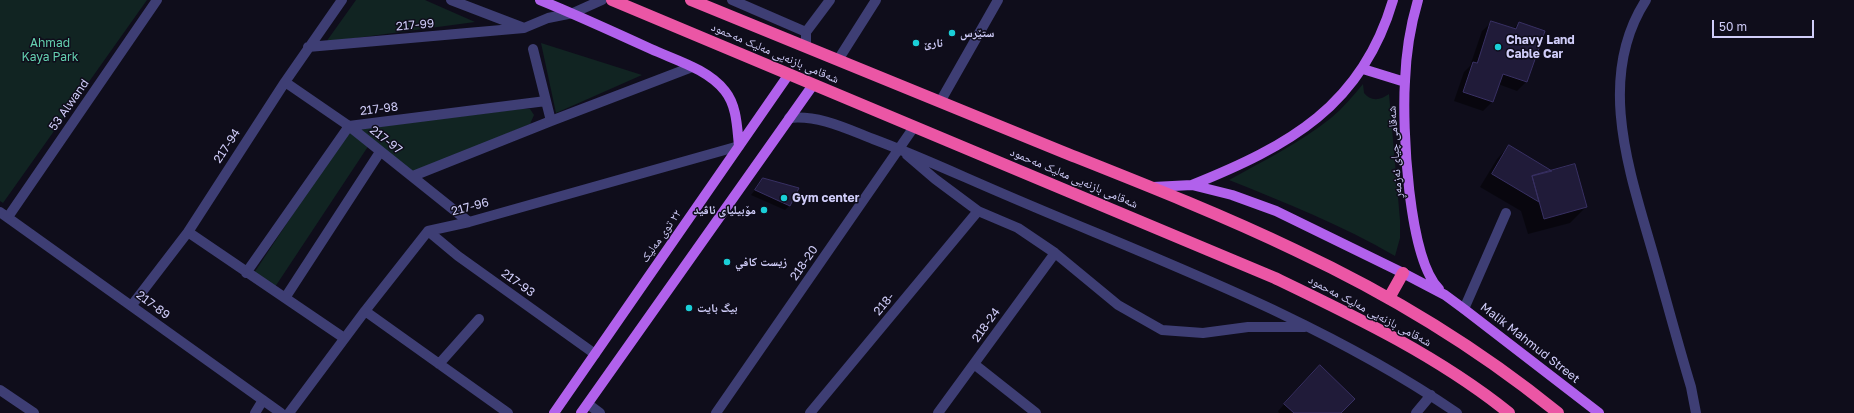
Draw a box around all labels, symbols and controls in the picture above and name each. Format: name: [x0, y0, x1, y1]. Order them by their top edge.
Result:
scale bar: [1714, 12, 1816, 38]
street label: 217-99: [395, 16, 435, 34]
text: 50 m: [1719, 19, 1747, 34]
street label: شەقامی بازنەیی مەلیک مەحمود: [709, 20, 841, 86]
place label: ستێرس: [960, 26, 995, 40]
marker: ستێرس: [947, 28, 957, 38]
place label: Chavy Land Cable Car: [1506, 33, 1575, 61]
park label: Ahmad Kaya Park: [22, 36, 78, 64]
place label: نارێ: [924, 36, 943, 50]
marker: نارێ: [911, 38, 921, 48]
marker: Chavy Land Cable Car: [1493, 42, 1503, 52]
street label: 53 Alwand: [46, 76, 92, 134]
street label: 217-98: [359, 100, 399, 118]
street label: شەقامی چیای ئەزمەڕ: [1385, 105, 1405, 199]
street label: 217-97: [367, 123, 405, 157]
street label: 217-94: [211, 126, 243, 166]
street label: شەقامی بازنەیی مەلیک مەحمود: [1008, 145, 1140, 211]
place label: Gym center: [792, 191, 859, 205]
marker: Gym center: [779, 193, 789, 203]
street label: 217-96: [450, 195, 490, 219]
place label: مۆبیلیای ئاڤید: [693, 203, 756, 217]
marker: مۆبیلیای ئاڤید: [759, 205, 769, 215]
street label: ٢٢ توی مەلیک: [638, 207, 684, 265]
street label: 218-20: [787, 243, 821, 283]
place label: زيست كافي: [735, 255, 787, 269]
marker: زيست كافي: [722, 257, 732, 267]
street label: 217-93: [498, 266, 538, 300]
street label: شەقامی بازنەیی مەلیک مەحمود: [1306, 272, 1434, 350]
street label: 217-89: [133, 288, 173, 322]
street label: 218-: [871, 290, 897, 318]
street label: Malik Mahmud Street: [1477, 300, 1583, 386]
place label: بیگ بایت: [697, 301, 738, 315]
marker: بیگ بایت: [684, 303, 694, 313]
street label: 218-24: [969, 305, 1003, 345]

